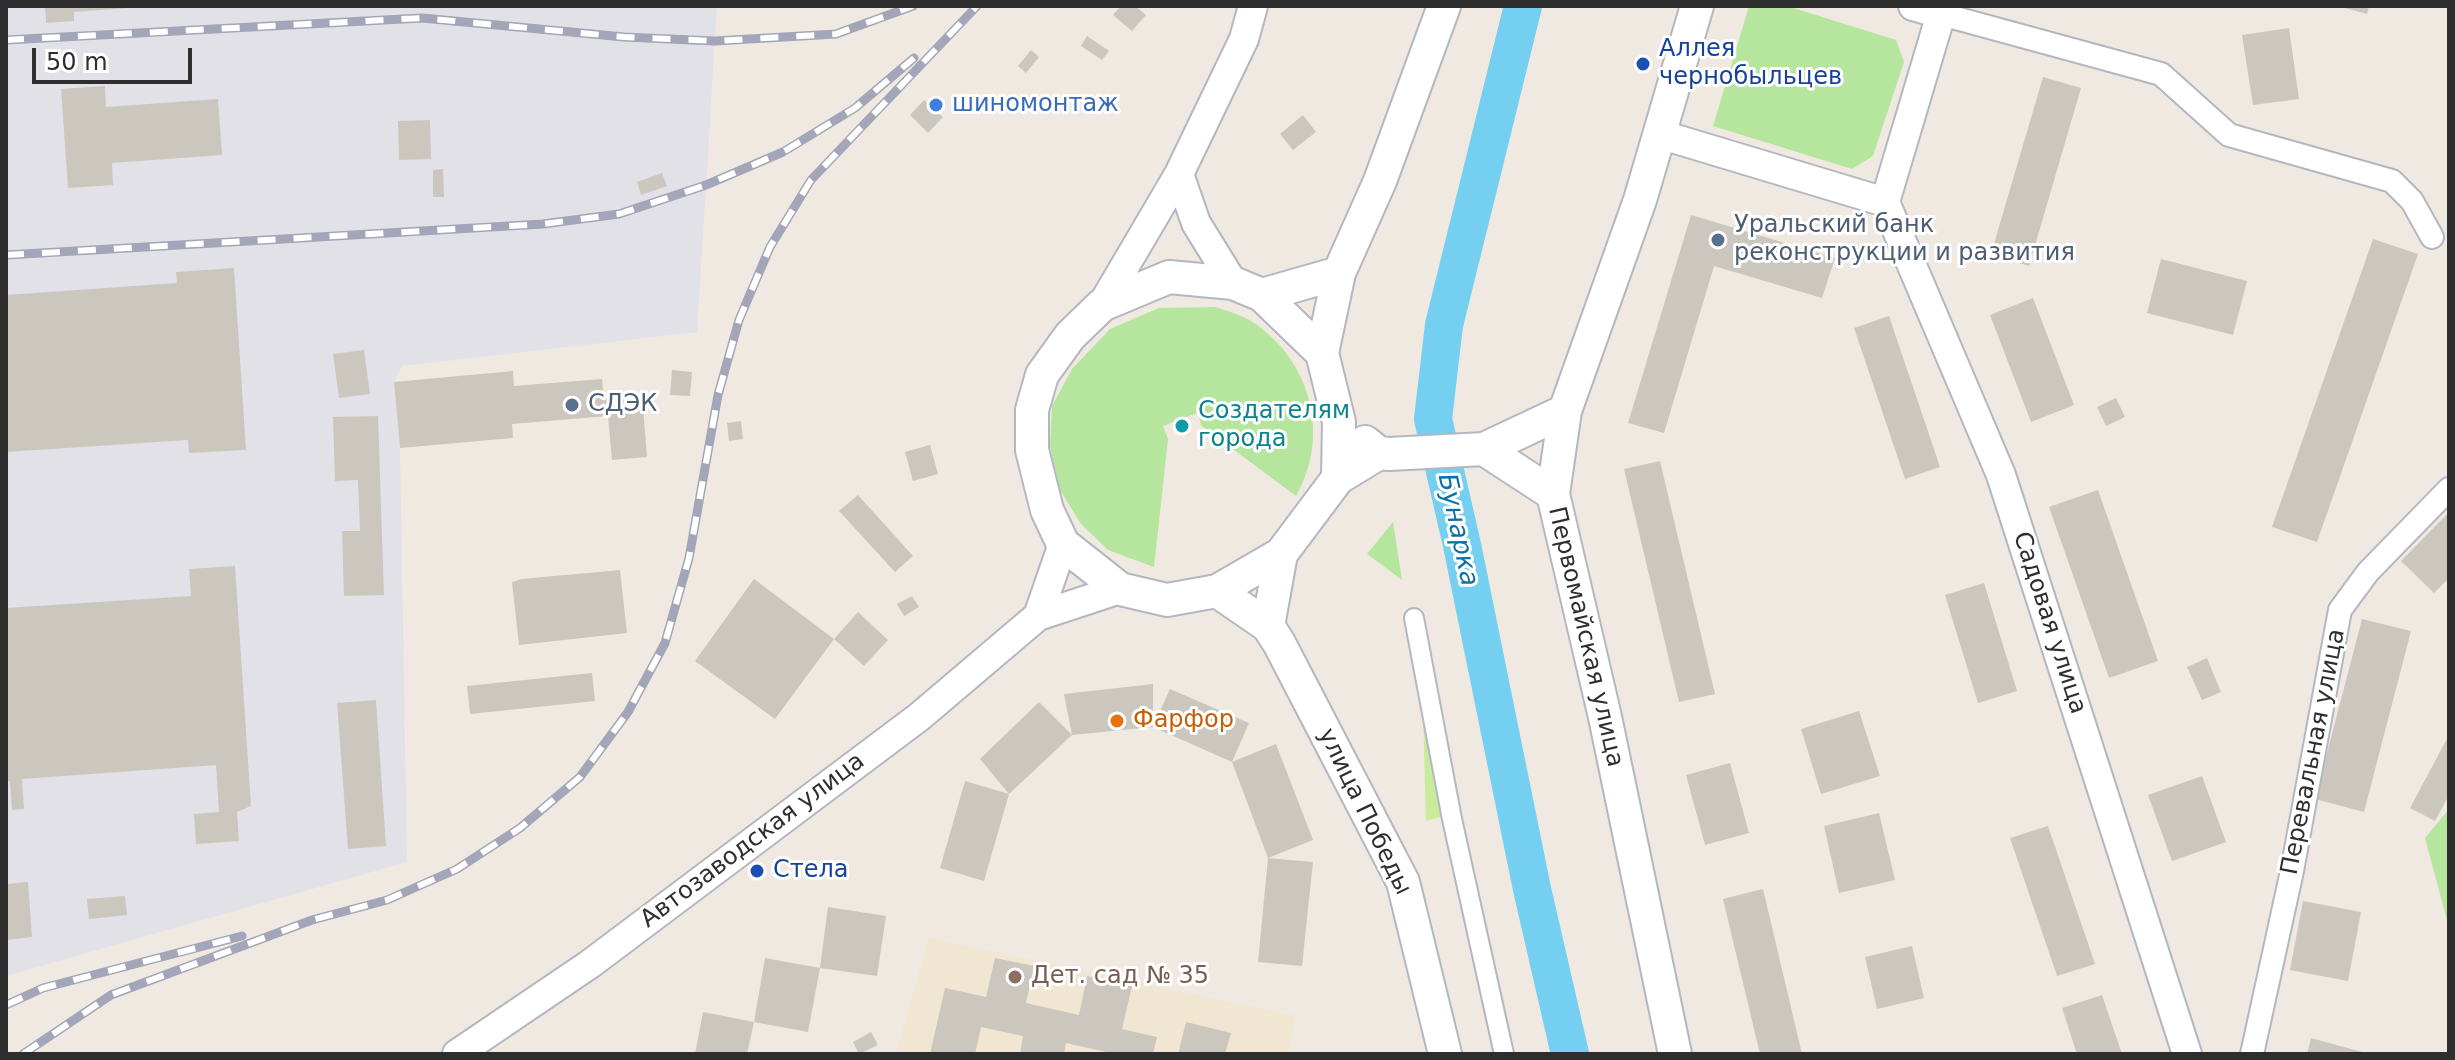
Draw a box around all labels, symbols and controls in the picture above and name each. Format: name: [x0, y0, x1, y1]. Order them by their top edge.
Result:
scale bar: [36, 32, 196, 82]
place label: Аллея чернобыльцев: [1659, 36, 1842, 92]
text: 50 m: [46, 48, 108, 76]
marker: Аллея чернобыльцев: [1634, 55, 1652, 73]
place label: шиномонтаж: [952, 91, 1119, 119]
marker: шиномонтаж: [927, 96, 945, 114]
place label: Уральский банк реконструкции и развития: [1734, 212, 2075, 268]
marker: Уральский банк реконструкции и развития: [1709, 231, 1727, 249]
place label: СДЭК: [588, 391, 657, 419]
marker: СДЭК: [563, 396, 581, 414]
place label: Создателям города: [1198, 398, 1350, 454]
marker: Создателям города: [1173, 417, 1191, 435]
water label: Бунарка: [1430, 471, 1484, 589]
street label: Первомайская улица: [1541, 504, 1629, 770]
street label: Садовая улица: [2006, 528, 2092, 718]
street label: Перевальная улица: [2276, 627, 2352, 877]
place label: Фарфор: [1133, 707, 1234, 735]
marker: Фарфор: [1108, 712, 1126, 730]
street label: улица Победы: [1311, 724, 1417, 900]
street label: Автозаводская улица: [635, 747, 871, 935]
place label: Стела: [773, 857, 849, 885]
marker: Стела: [748, 862, 766, 880]
place label: Дет. сад № 35: [1031, 963, 1209, 991]
marker: Дет. сад № 35: [1006, 968, 1024, 986]

